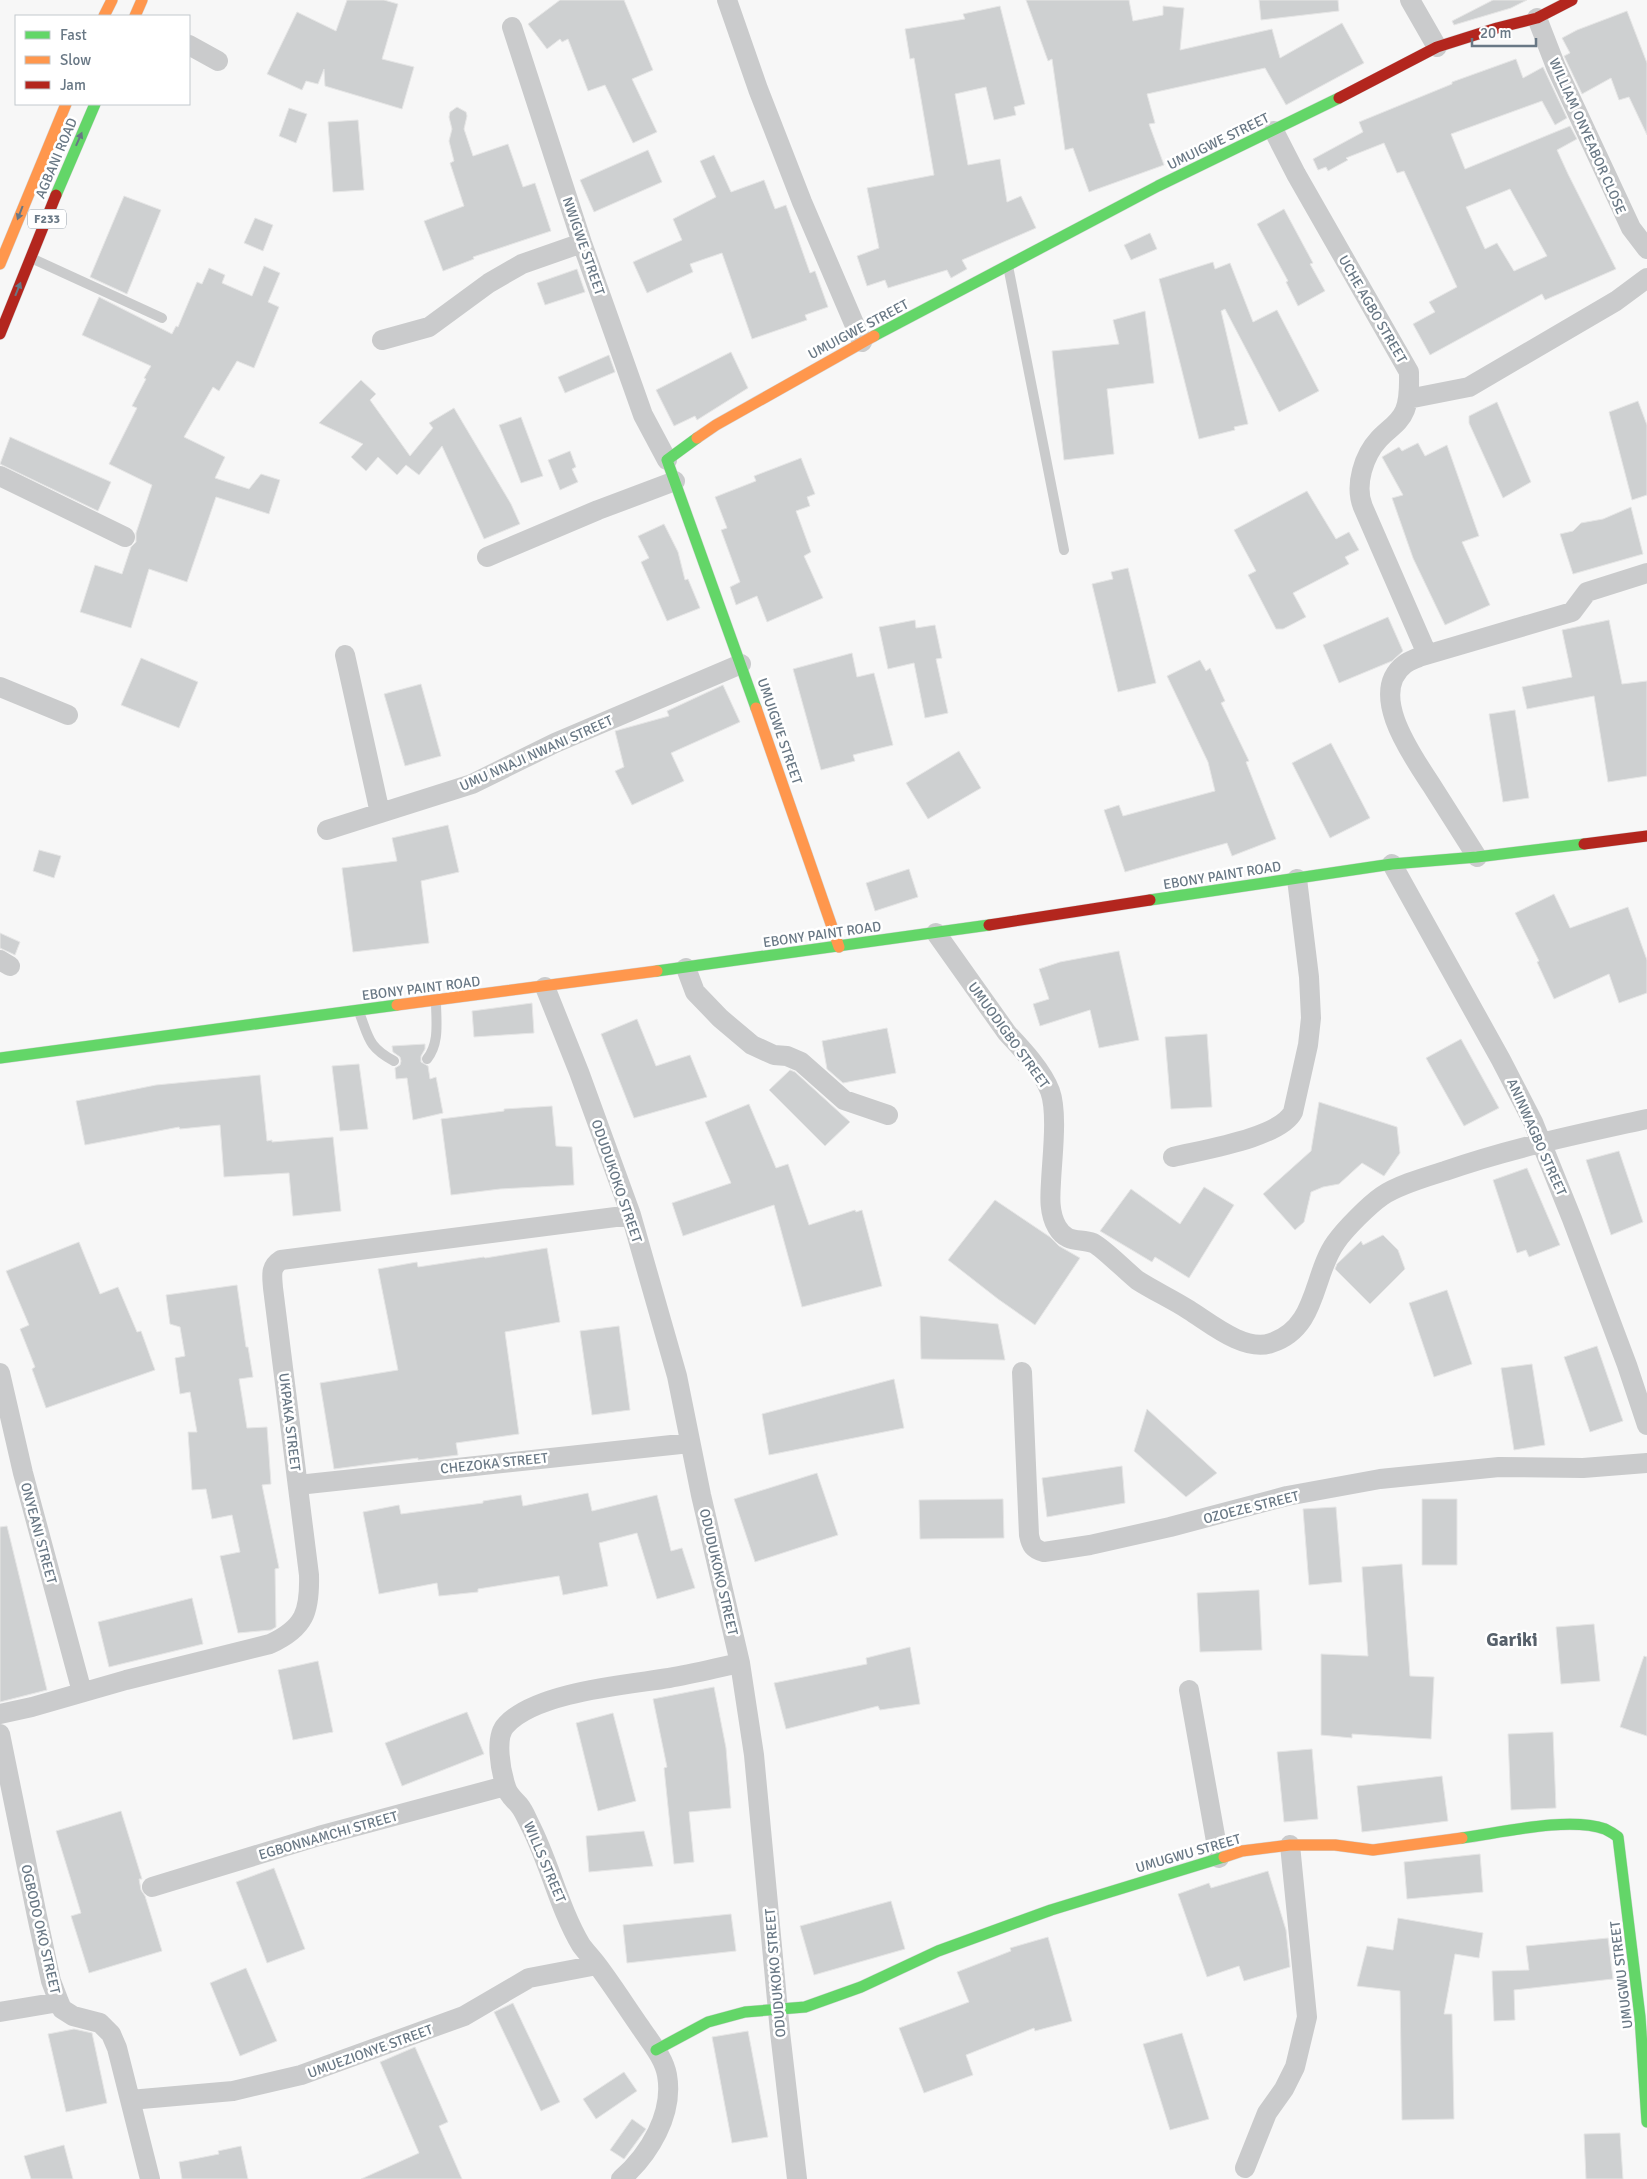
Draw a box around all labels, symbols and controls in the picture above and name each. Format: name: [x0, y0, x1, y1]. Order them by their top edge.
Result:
legend: [15, 15, 190, 105]
scale bar: [1472, 15, 1536, 47]
text: 20 m: [1480, 24, 1511, 42]
text: Fast: [60, 26, 87, 44]
text: Slow: [60, 51, 91, 69]
street label: WILLIAM ONYEABOR CLOSE: [1545, 56, 1630, 217]
text: Jam: [60, 76, 86, 94]
street label: UMUIGWE STREET: [1164, 109, 1272, 174]
street label: AGBANI ROAD: [32, 115, 81, 201]
one-way arrow: [75, 131, 84, 146]
street label: NWIGWE STREET: [559, 195, 608, 298]
one-way arrow: [16, 206, 24, 221]
road number: F233: [28, 210, 66, 228]
street label: UCHE AGBO STREET: [1335, 252, 1410, 366]
one-way arrow: [15, 282, 23, 296]
street label: UMUIGWE STREET: [805, 296, 911, 363]
street label: UMUIGWE STREET: [753, 676, 806, 787]
street label: UMU NNAJI NWANI STREET: [457, 712, 616, 795]
street label: EBONY PAINT ROAD: [1162, 858, 1282, 893]
street label: EBONY PAINT ROAD: [762, 918, 882, 951]
street label: EBONY PAINT ROAD: [361, 973, 481, 1004]
street label: UMUODIGBO STREET: [964, 979, 1053, 1092]
street label: ANINWAGBO STREET: [1503, 1076, 1570, 1199]
street label: ODUDUKOKO STREET: [587, 1117, 646, 1245]
street label: UKPAKA STREET: [275, 1372, 304, 1472]
street label: CHEZOKA STREET: [439, 1449, 549, 1478]
street label: ONYEANI STREET: [17, 1481, 60, 1586]
street label: OZOEZE STREET: [1202, 1487, 1301, 1528]
street label: ODUDUKOKO STREET: [696, 1507, 741, 1637]
district label: Gariki: [1486, 1628, 1538, 1652]
street label: EGBONNAMCHI STREET: [257, 1807, 400, 1863]
street label: WILLS STREET: [520, 1819, 569, 1905]
street label: UMUGWU STREET: [1134, 1830, 1243, 1877]
street label: OGBODO OKO STREET: [17, 1863, 64, 1996]
street label: ODUDUKOKO STREET: [761, 1908, 790, 2038]
street label: UMUGWU STREET: [1606, 1920, 1637, 2030]
street label: UMUEZIONYE STREET: [305, 2021, 435, 2082]

